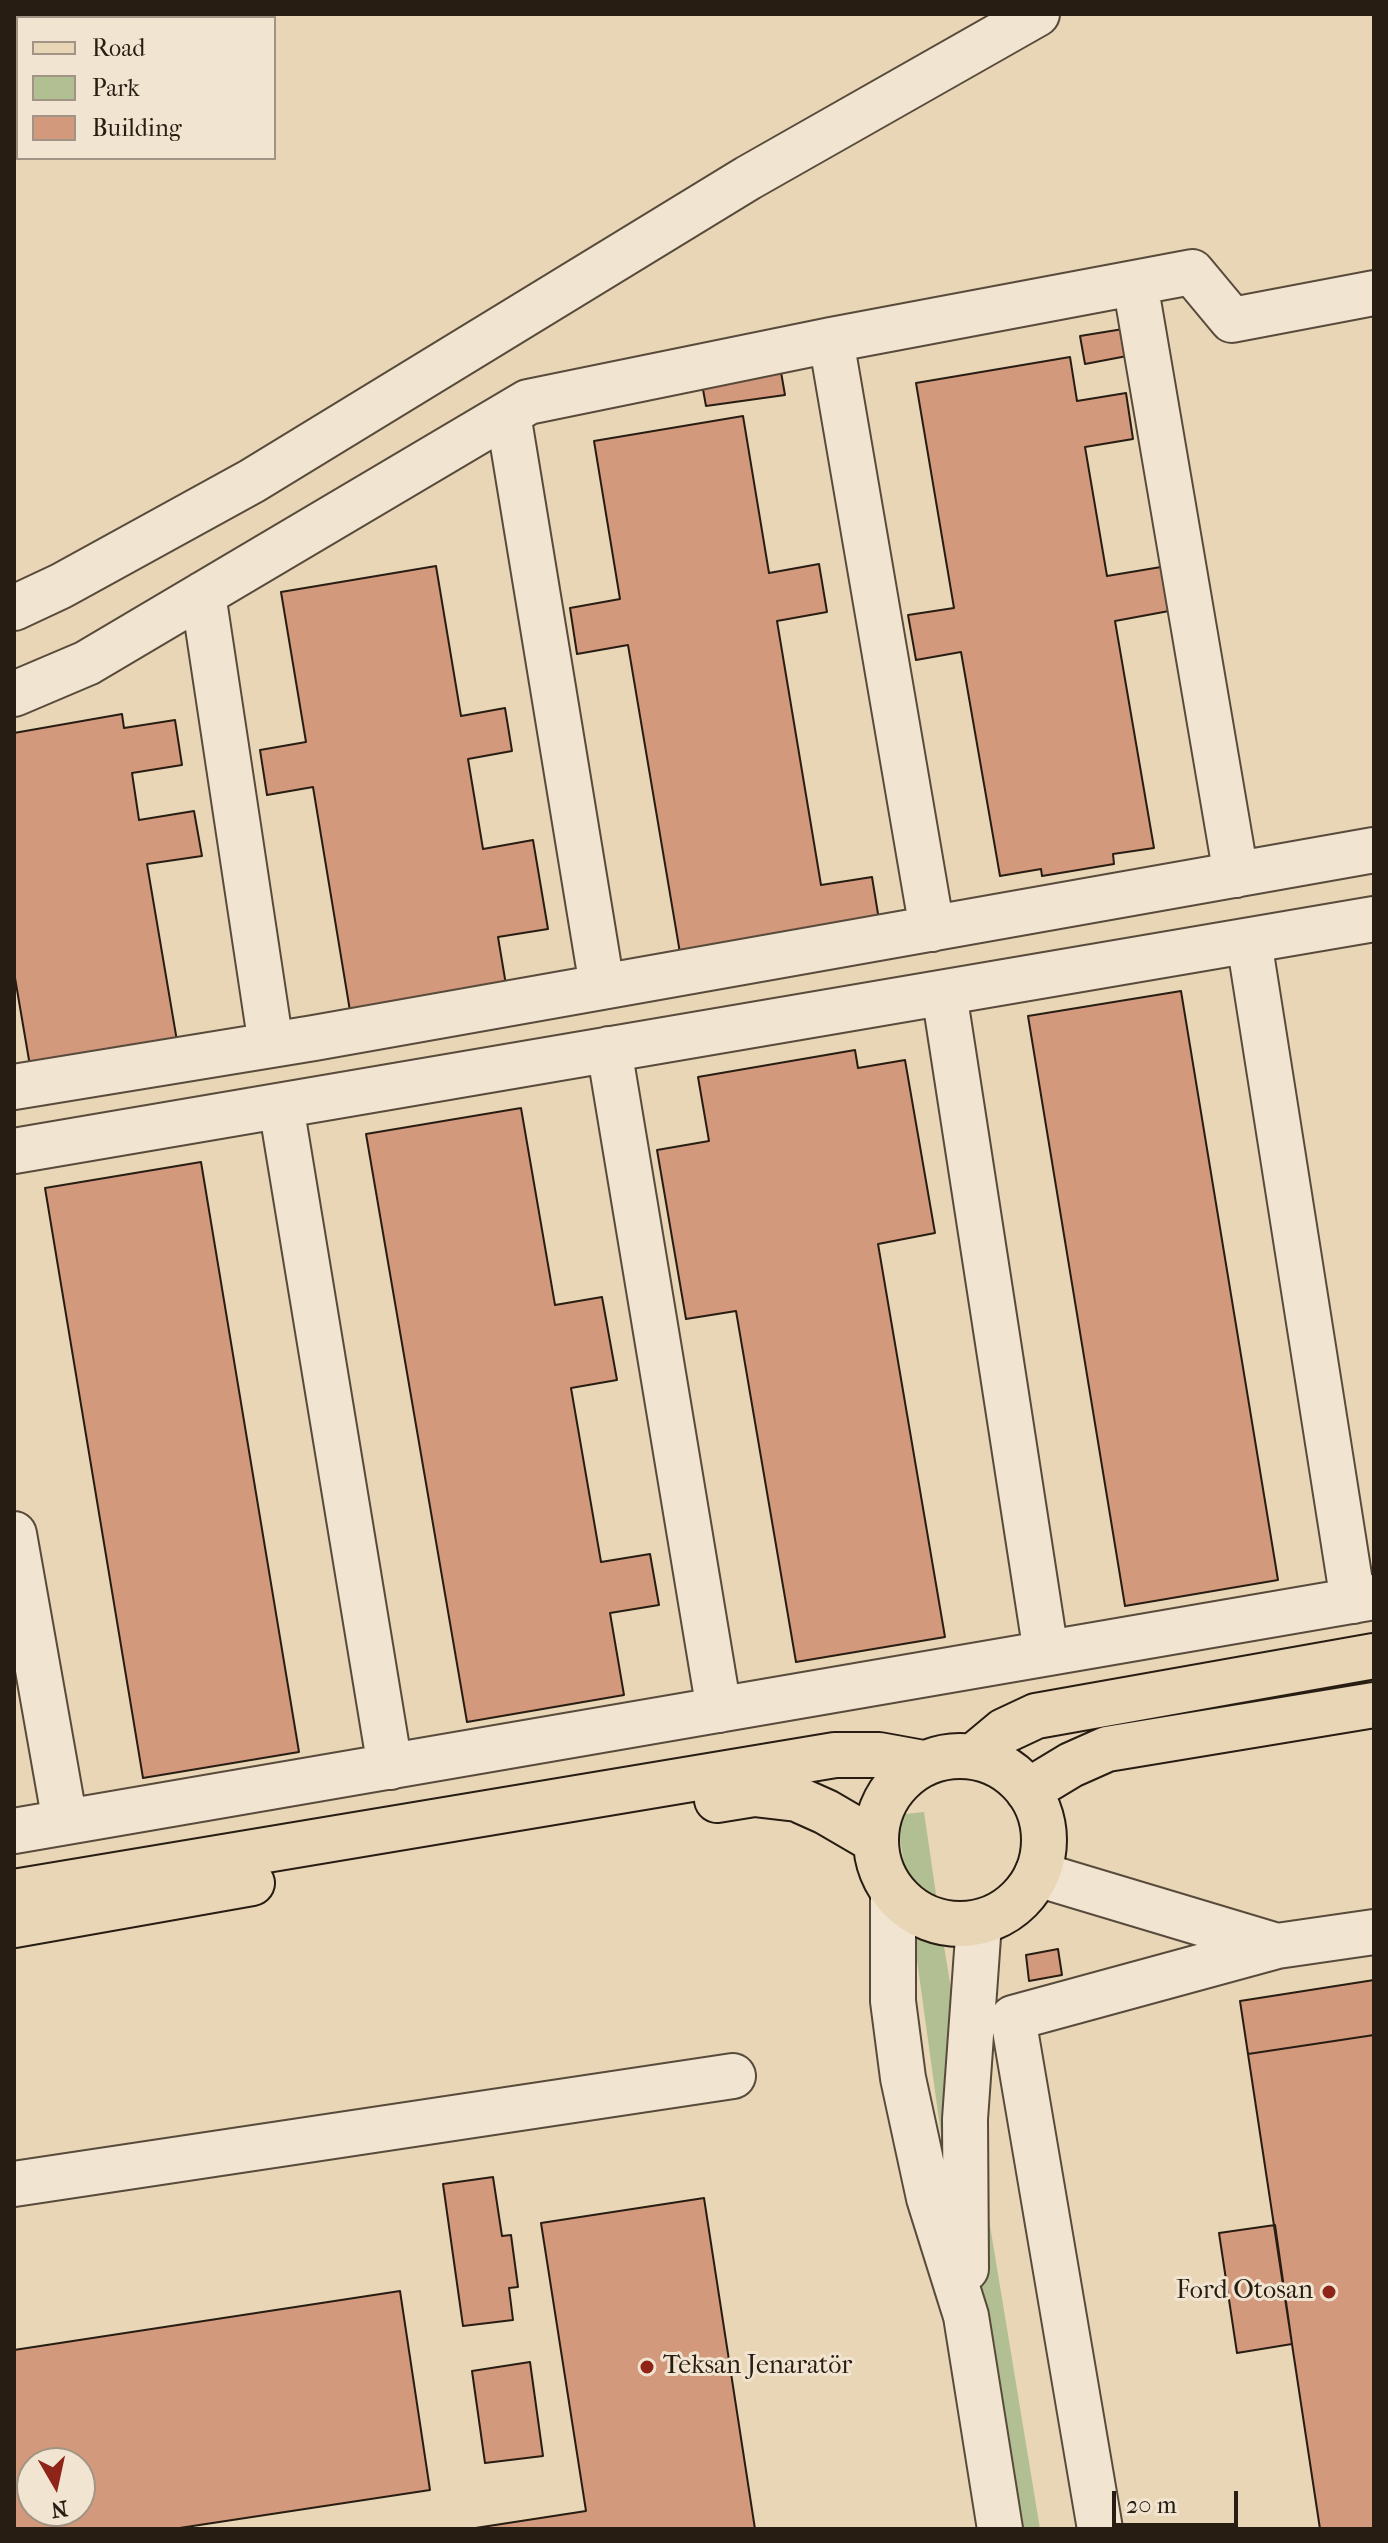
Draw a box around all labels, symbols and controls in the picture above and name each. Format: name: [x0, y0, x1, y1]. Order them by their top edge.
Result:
legend: [16, 16, 276, 160]
text: Road: [92, 34, 145, 62]
text: Park: [92, 74, 140, 102]
text: Building: [92, 114, 182, 142]
place label: Ford Otosan: [1176, 2276, 1313, 2308]
marker: Ford Otosan: [1320, 2283, 1338, 2301]
place label: Teksan Jenaratör: [663, 2351, 852, 2383]
marker: Teksan Jenaratör: [638, 2358, 656, 2376]
north arrow: [16, 2447, 96, 2527]
scale bar: [1116, 2475, 1242, 2525]
text: 20 m: [1126, 2491, 1177, 2519]
text: N: [49, 2495, 70, 2523]

